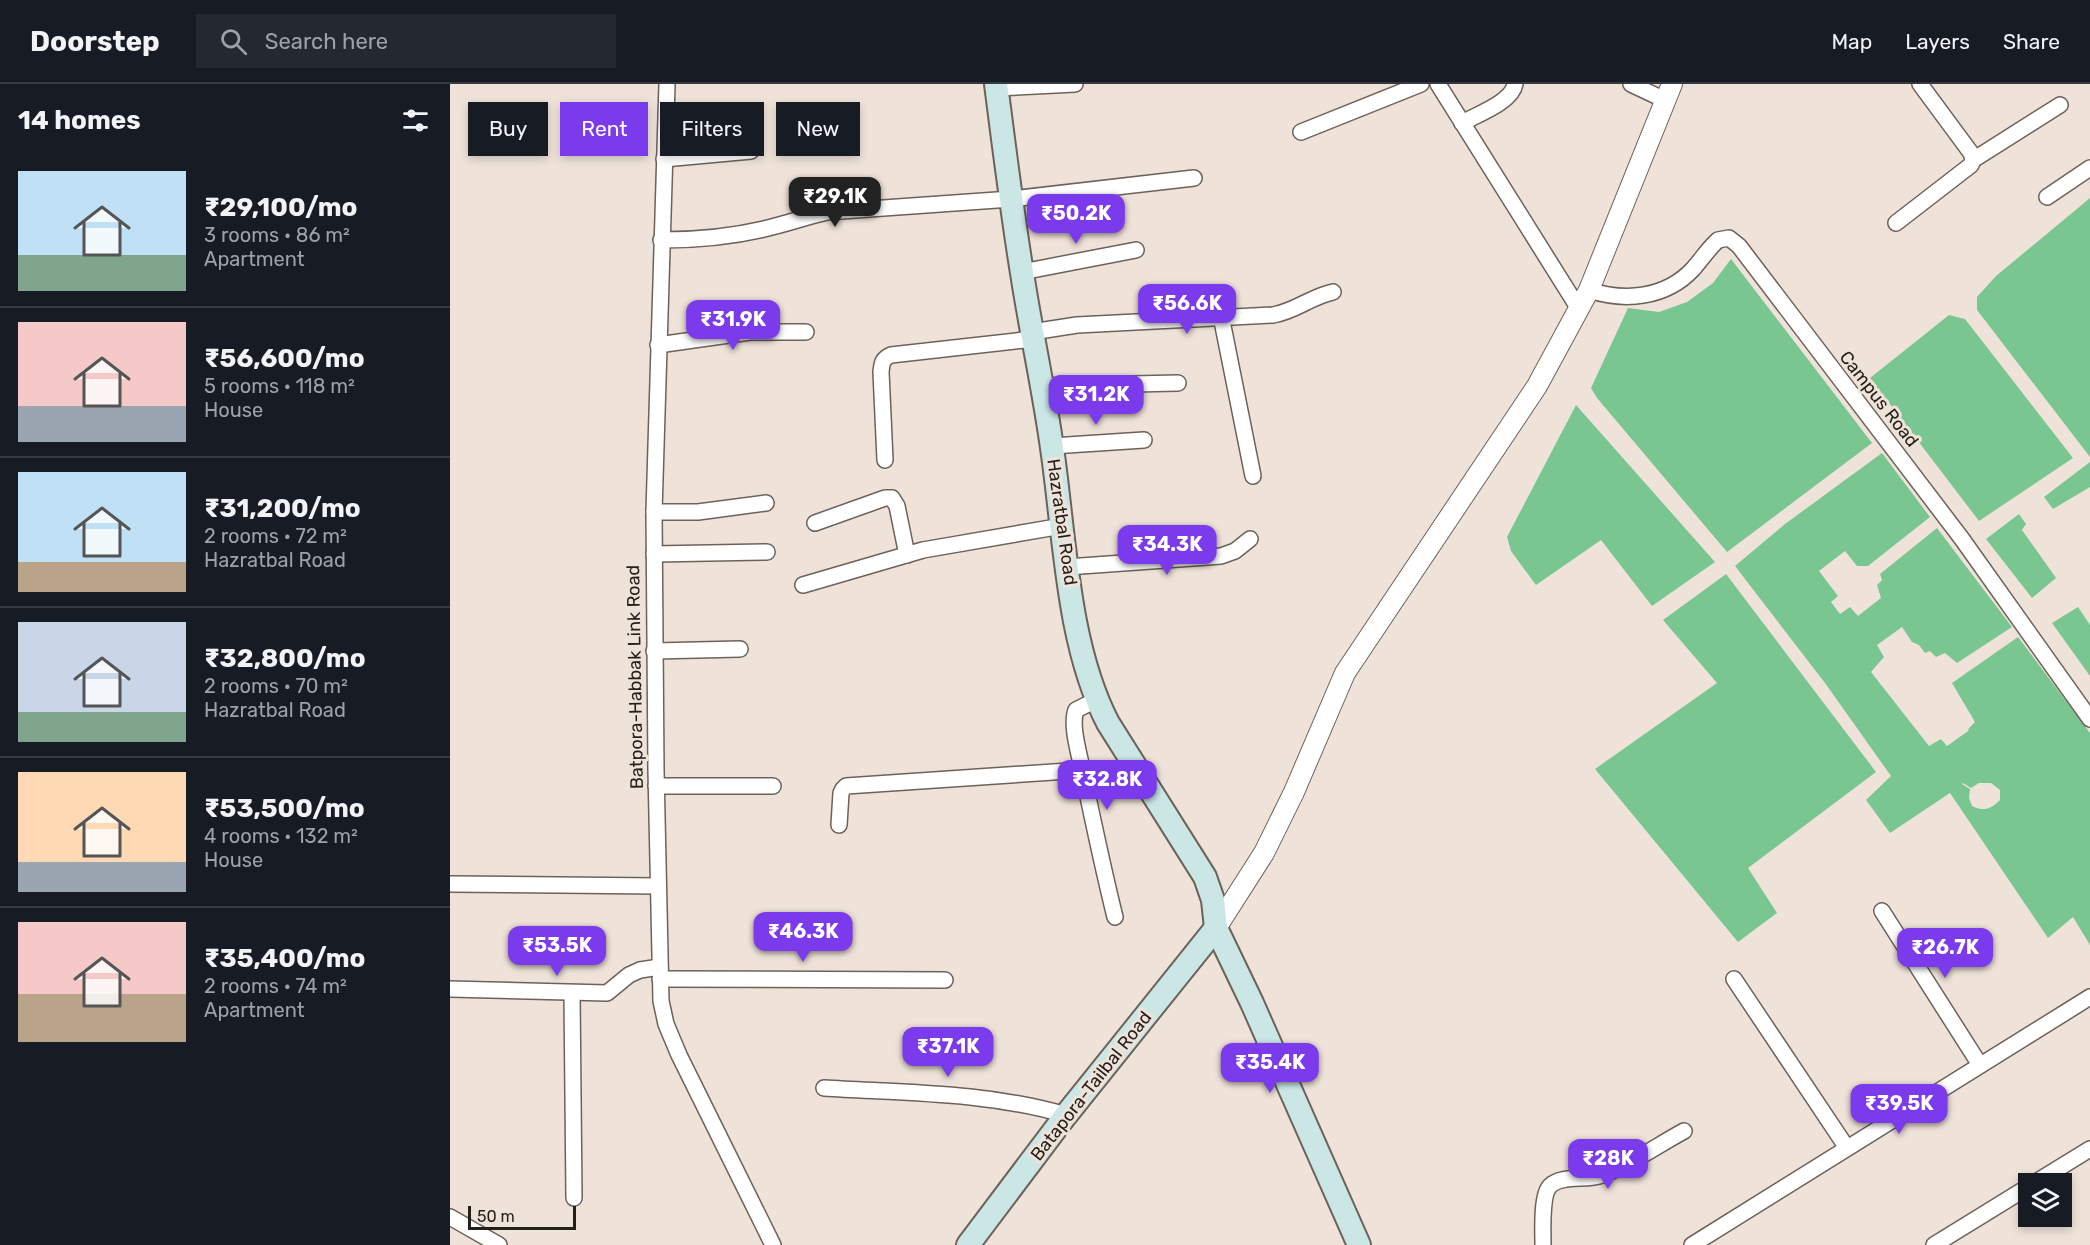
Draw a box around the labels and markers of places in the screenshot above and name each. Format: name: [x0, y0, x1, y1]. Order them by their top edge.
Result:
pin: ₹29.1K: [786, 177, 884, 228]
pin: ₹50.2K: [1027, 194, 1125, 245]
pin: ₹56.6K: [1138, 284, 1236, 335]
pin: ₹31.9K: [684, 300, 782, 351]
pin: ₹31.2K: [1047, 375, 1145, 426]
pin: ₹34.3K: [1118, 525, 1216, 576]
pin: ₹32.8K: [1058, 760, 1156, 811]
pin: ₹46.3K: [754, 912, 852, 963]
pin: ₹53.5K: [508, 926, 606, 977]
pin: ₹26.7K: [1896, 928, 1994, 979]
pin: ₹37.1K: [899, 1027, 997, 1078]
pin: ₹35.4K: [1221, 1043, 1319, 1094]
pin: ₹39.5K: [1850, 1084, 1948, 1135]
pin: ₹28K: [1572, 1139, 1644, 1190]

